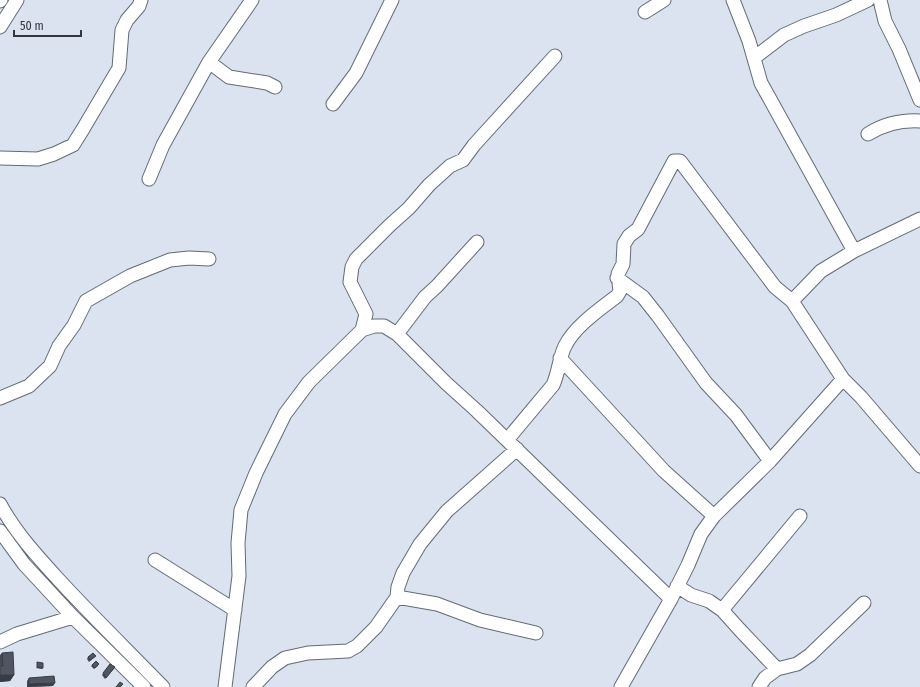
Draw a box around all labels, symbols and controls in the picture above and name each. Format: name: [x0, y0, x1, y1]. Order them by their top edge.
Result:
scale bar: [14, 12, 81, 38]
text: 50 m: [20, 19, 44, 33]

